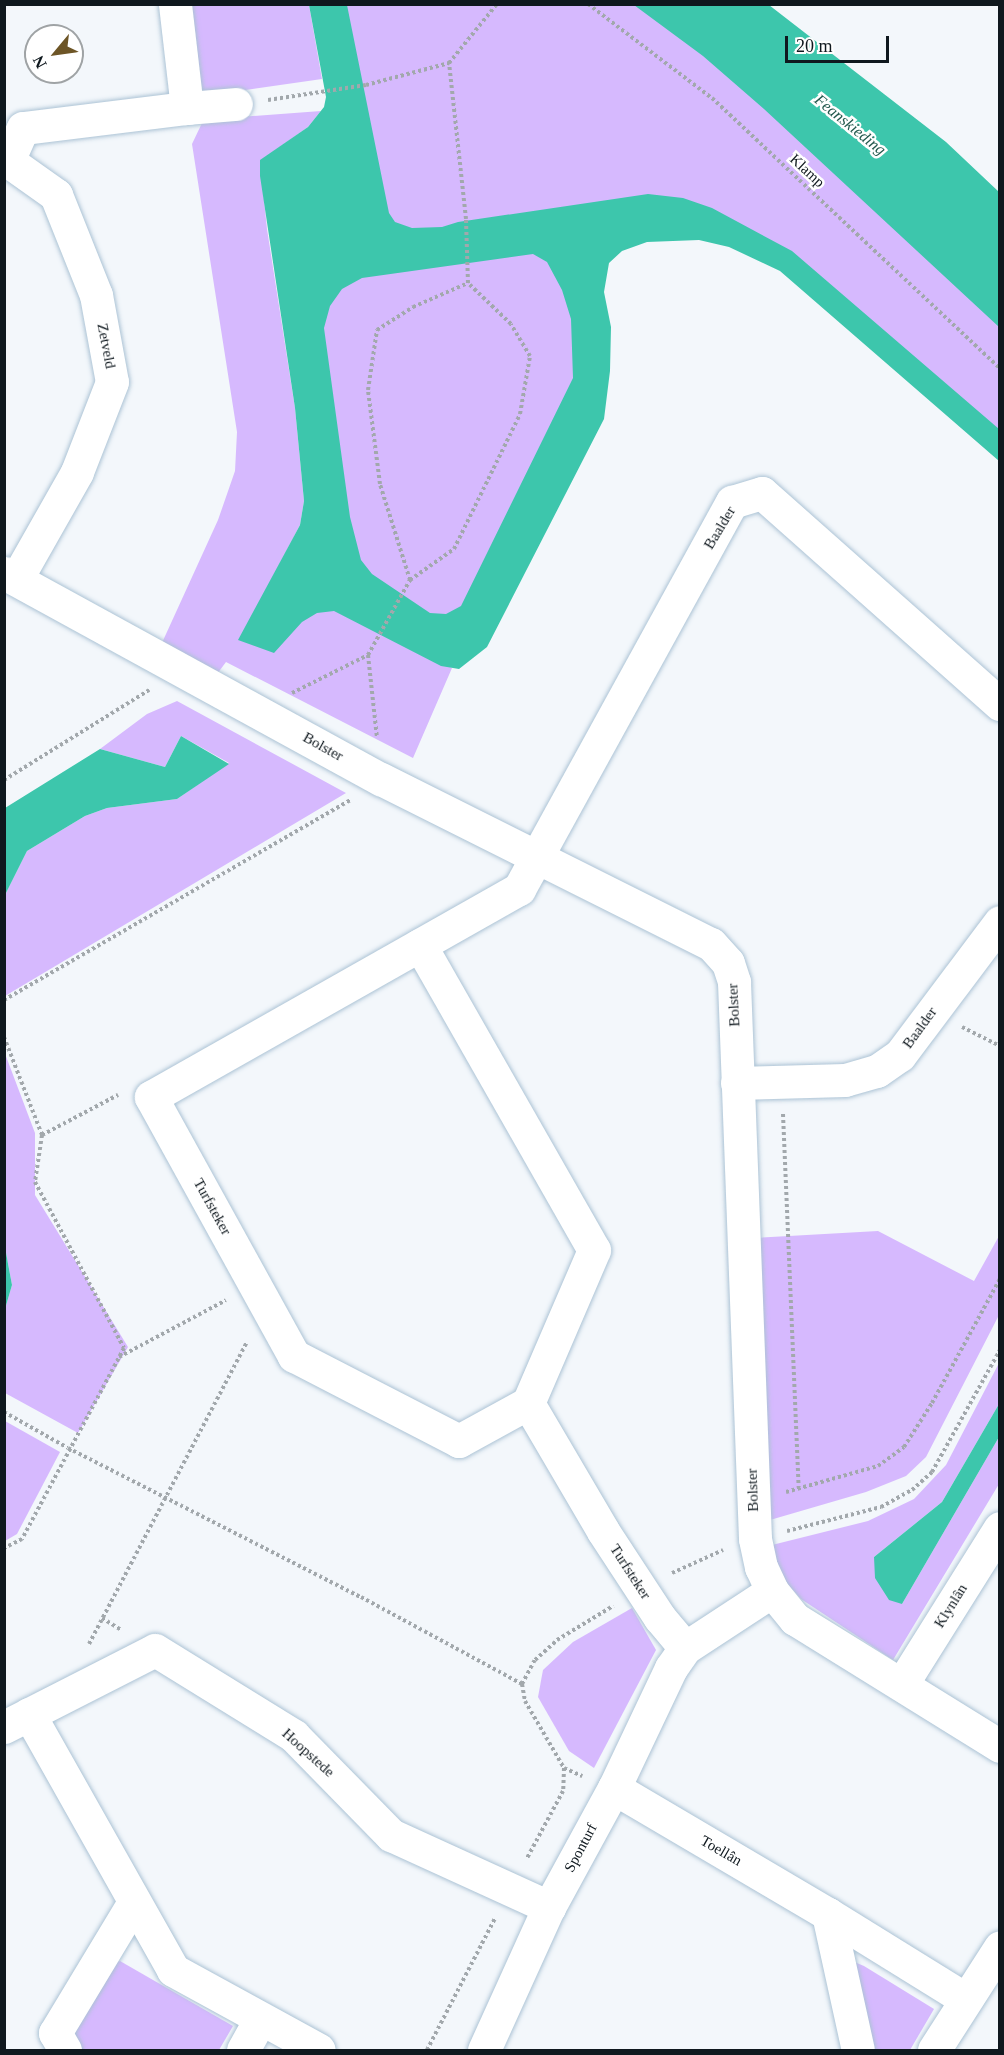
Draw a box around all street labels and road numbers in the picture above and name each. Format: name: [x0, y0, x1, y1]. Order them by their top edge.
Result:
street label: Klamp: [786, 150, 828, 192]
street label: Zetveld: [93, 322, 119, 370]
street label: Baalder: [700, 503, 740, 553]
street label: Bolster: [300, 729, 346, 765]
street label: Bolster: [724, 983, 744, 1027]
street label: Baalder: [899, 1004, 941, 1052]
street label: Turfsteker: [189, 1176, 235, 1238]
street label: Bolster: [743, 1468, 763, 1512]
street label: Turfsteker: [606, 1541, 654, 1603]
street label: Klynlân: [931, 1581, 971, 1631]
street label: Hoopstede: [278, 1725, 338, 1781]
street label: Sponturf: [561, 1821, 601, 1875]
street label: Toellân: [697, 1832, 745, 1870]

